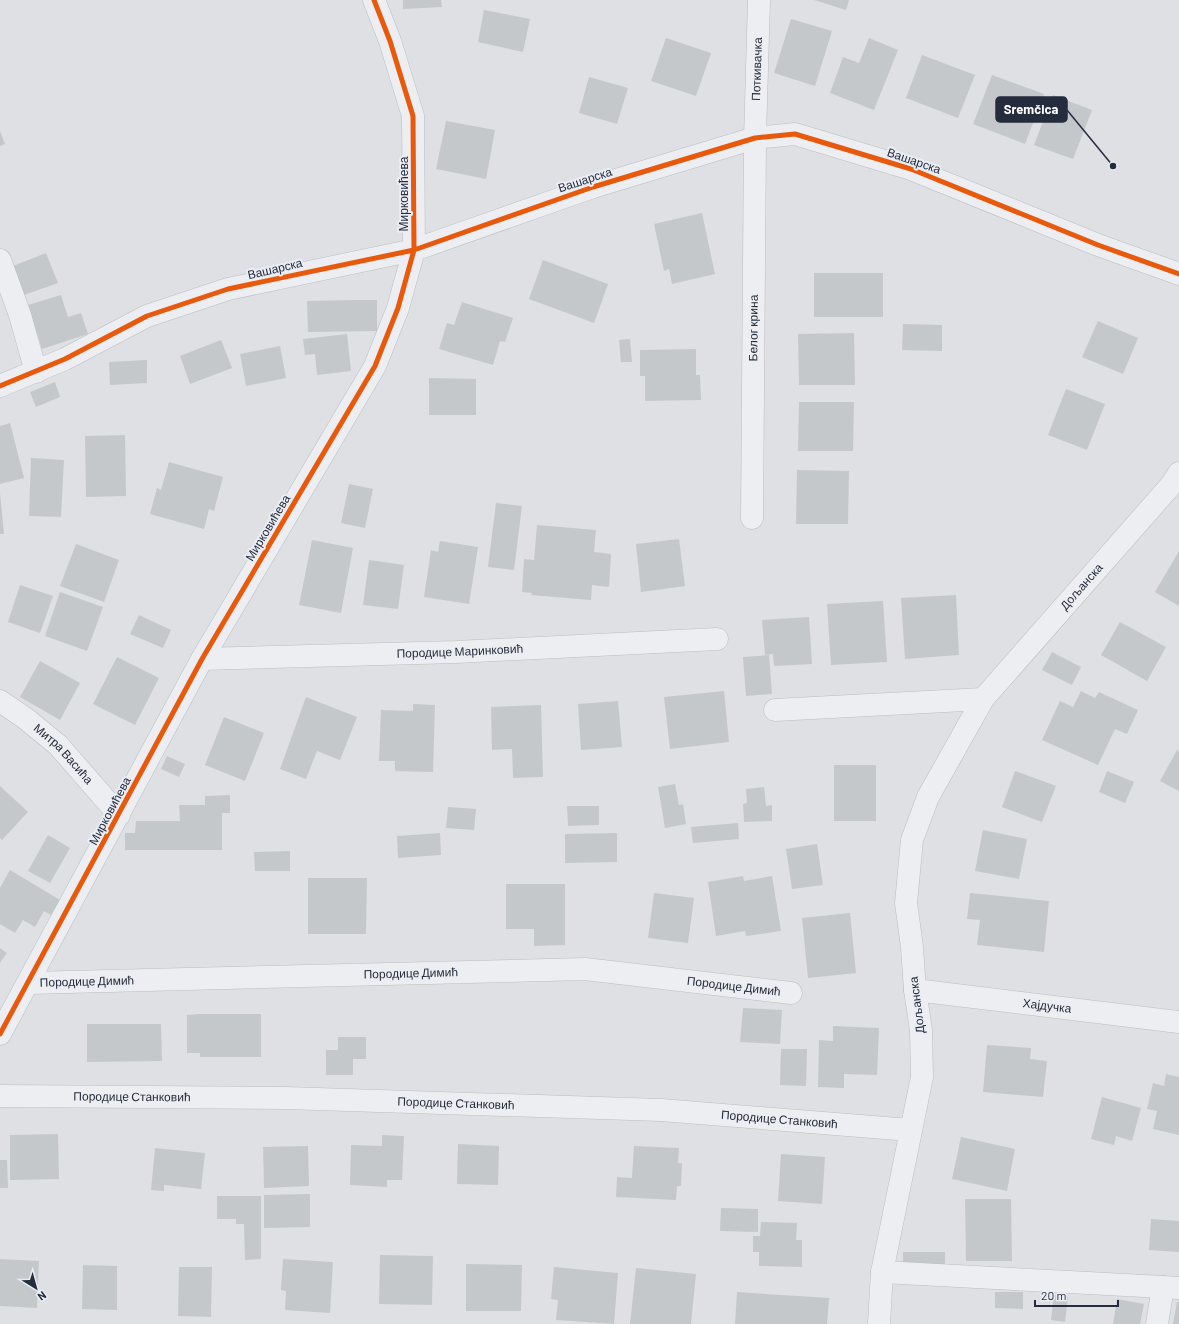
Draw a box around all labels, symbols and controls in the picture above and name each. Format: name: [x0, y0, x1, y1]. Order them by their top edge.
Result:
street label: Поткивачка: [748, 37, 764, 101]
callout: Sremčica: [996, 97, 1067, 122]
text: Sremčica: [1004, 101, 1058, 117]
street label: Вашарска: [885, 144, 943, 177]
street label: Мирковићева: [396, 156, 411, 231]
street label: Вашарска: [556, 164, 614, 195]
street label: Вашарска: [246, 255, 304, 282]
street label: Белог крина: [745, 294, 761, 361]
street label: Мирковићева: [242, 492, 293, 564]
street label: Дољанска: [1057, 560, 1105, 613]
street label: Породице Маринковић: [396, 641, 523, 660]
street label: Митра Васића: [32, 720, 97, 787]
street label: Мирковићева: [85, 774, 134, 847]
street label: Породице Димић: [363, 964, 458, 981]
street label: Породице Димић: [40, 972, 134, 989]
street label: Породице Димић: [686, 973, 782, 998]
street label: Дољанска: [906, 975, 927, 1034]
street label: Хајдучка: [1022, 995, 1073, 1015]
street label: Породице Станковић: [73, 1089, 191, 1104]
street label: Породице Станковић: [397, 1094, 515, 1111]
street label: Породице Станковић: [721, 1107, 838, 1130]
north arrow: [16, 1268, 56, 1308]
scale bar: [1035, 1282, 1118, 1308]
text: 20 m: [1041, 1288, 1067, 1302]
text: N: [35, 1289, 49, 1304]

